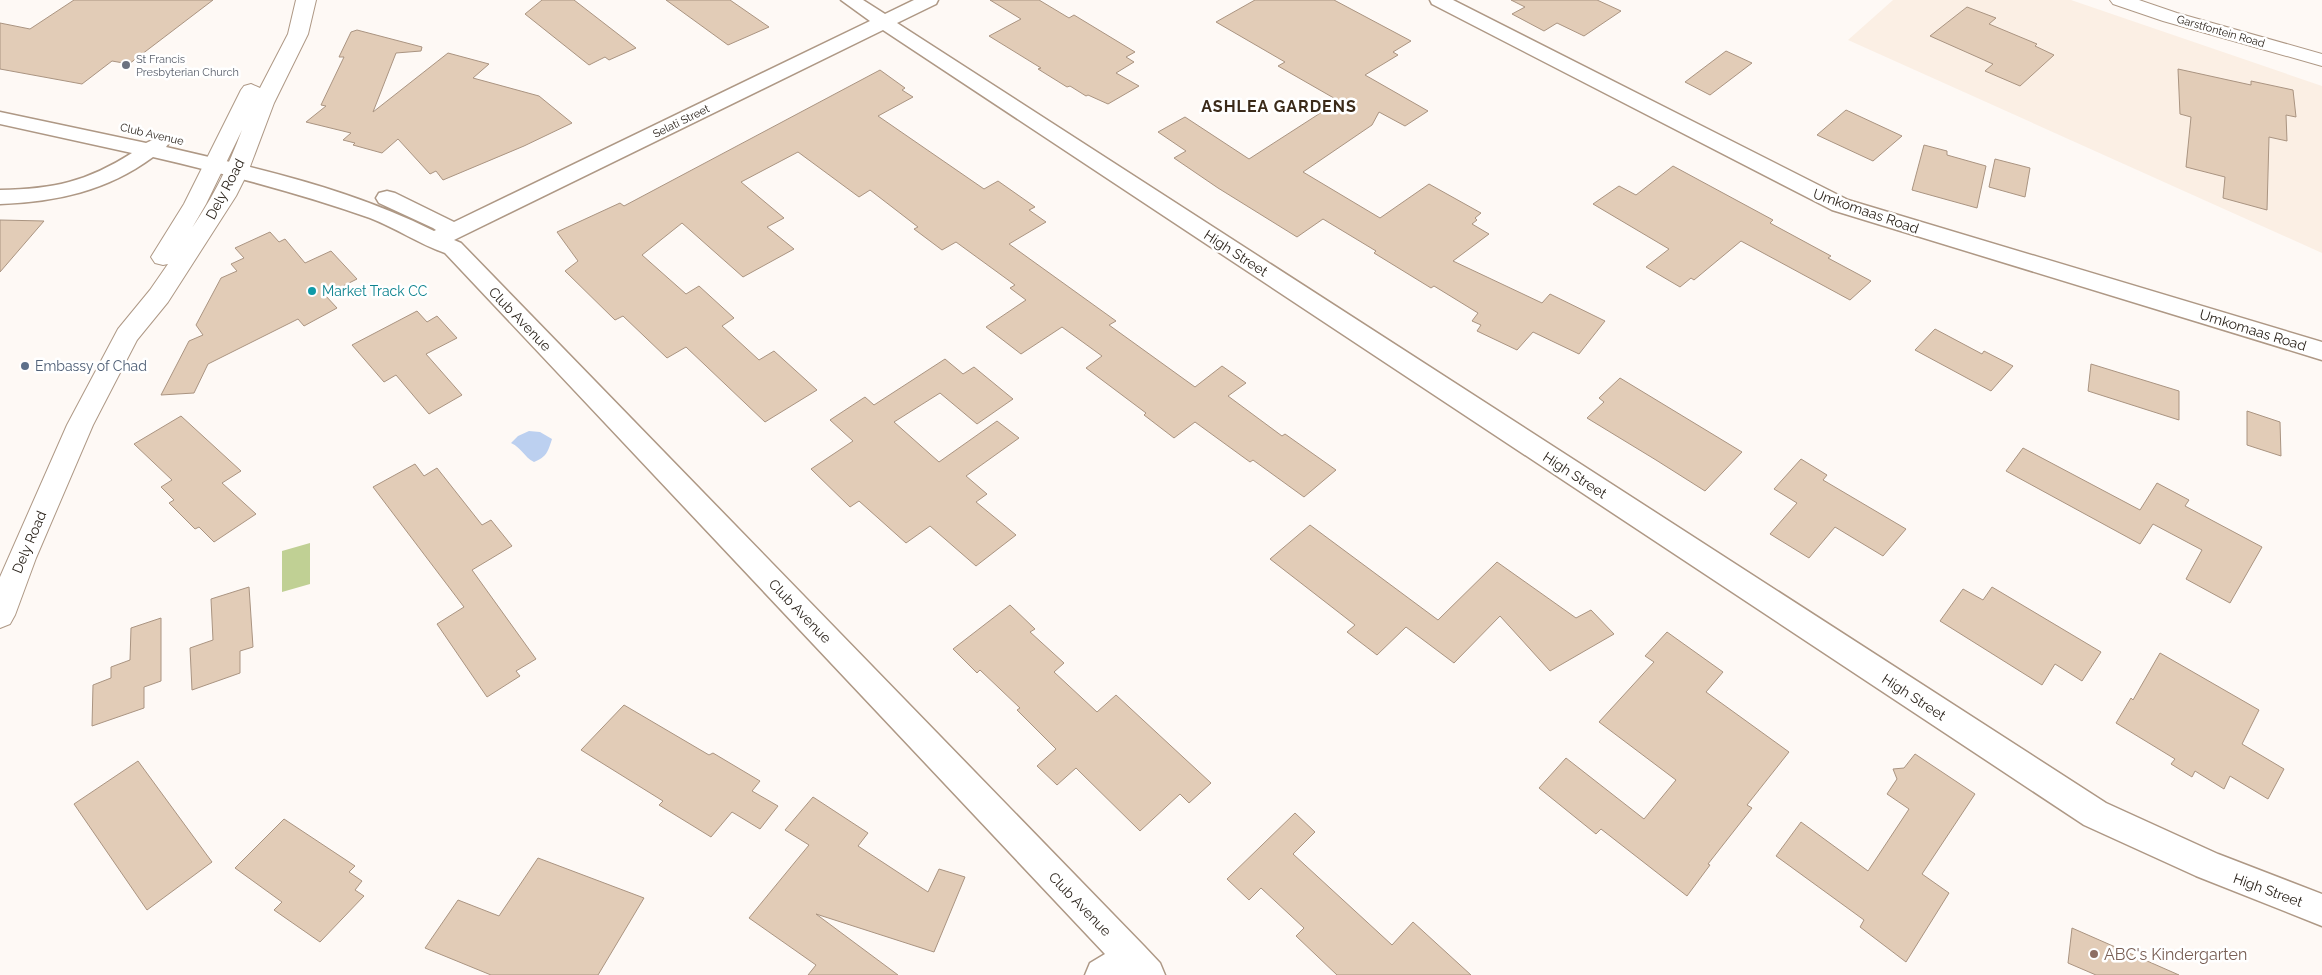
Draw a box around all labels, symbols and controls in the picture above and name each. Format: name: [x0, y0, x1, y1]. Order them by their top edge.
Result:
street label: Garstfontein Road: [2175, 13, 2267, 50]
place label: St Francis Presbyterian Church: [136, 53, 239, 79]
marker: St Francis Presbyterian Church: [120, 59, 132, 71]
district label: ASHLEA GARDENS: [1201, 97, 1357, 116]
street label: Selati Street: [651, 102, 712, 141]
street label: Club Avenue: [119, 121, 186, 148]
street label: Dely Road: [202, 156, 248, 222]
street label: Umkomaas Road: [1811, 185, 1921, 237]
street label: High Street: [1201, 227, 1271, 280]
place label: Market Track CC: [322, 283, 428, 299]
street label: Club Avenue: [486, 284, 554, 354]
marker: Market Track CC: [306, 285, 318, 297]
street label: Umkomaas Road: [2198, 306, 2308, 354]
place label: Embassy of Chad: [35, 358, 147, 374]
marker: Embassy of Chad: [19, 360, 31, 372]
street label: High Street: [1540, 449, 1610, 502]
street label: Dely Road: [9, 508, 49, 576]
street label: Club Avenue: [766, 576, 834, 646]
street label: High Street: [1879, 671, 1949, 724]
street label: Club Avenue: [1046, 869, 1114, 939]
street label: High Street: [2231, 870, 2305, 910]
place label: ABC's Kindergarten: [2104, 945, 2247, 964]
marker: ABC's Kindergarten: [2088, 948, 2100, 960]

